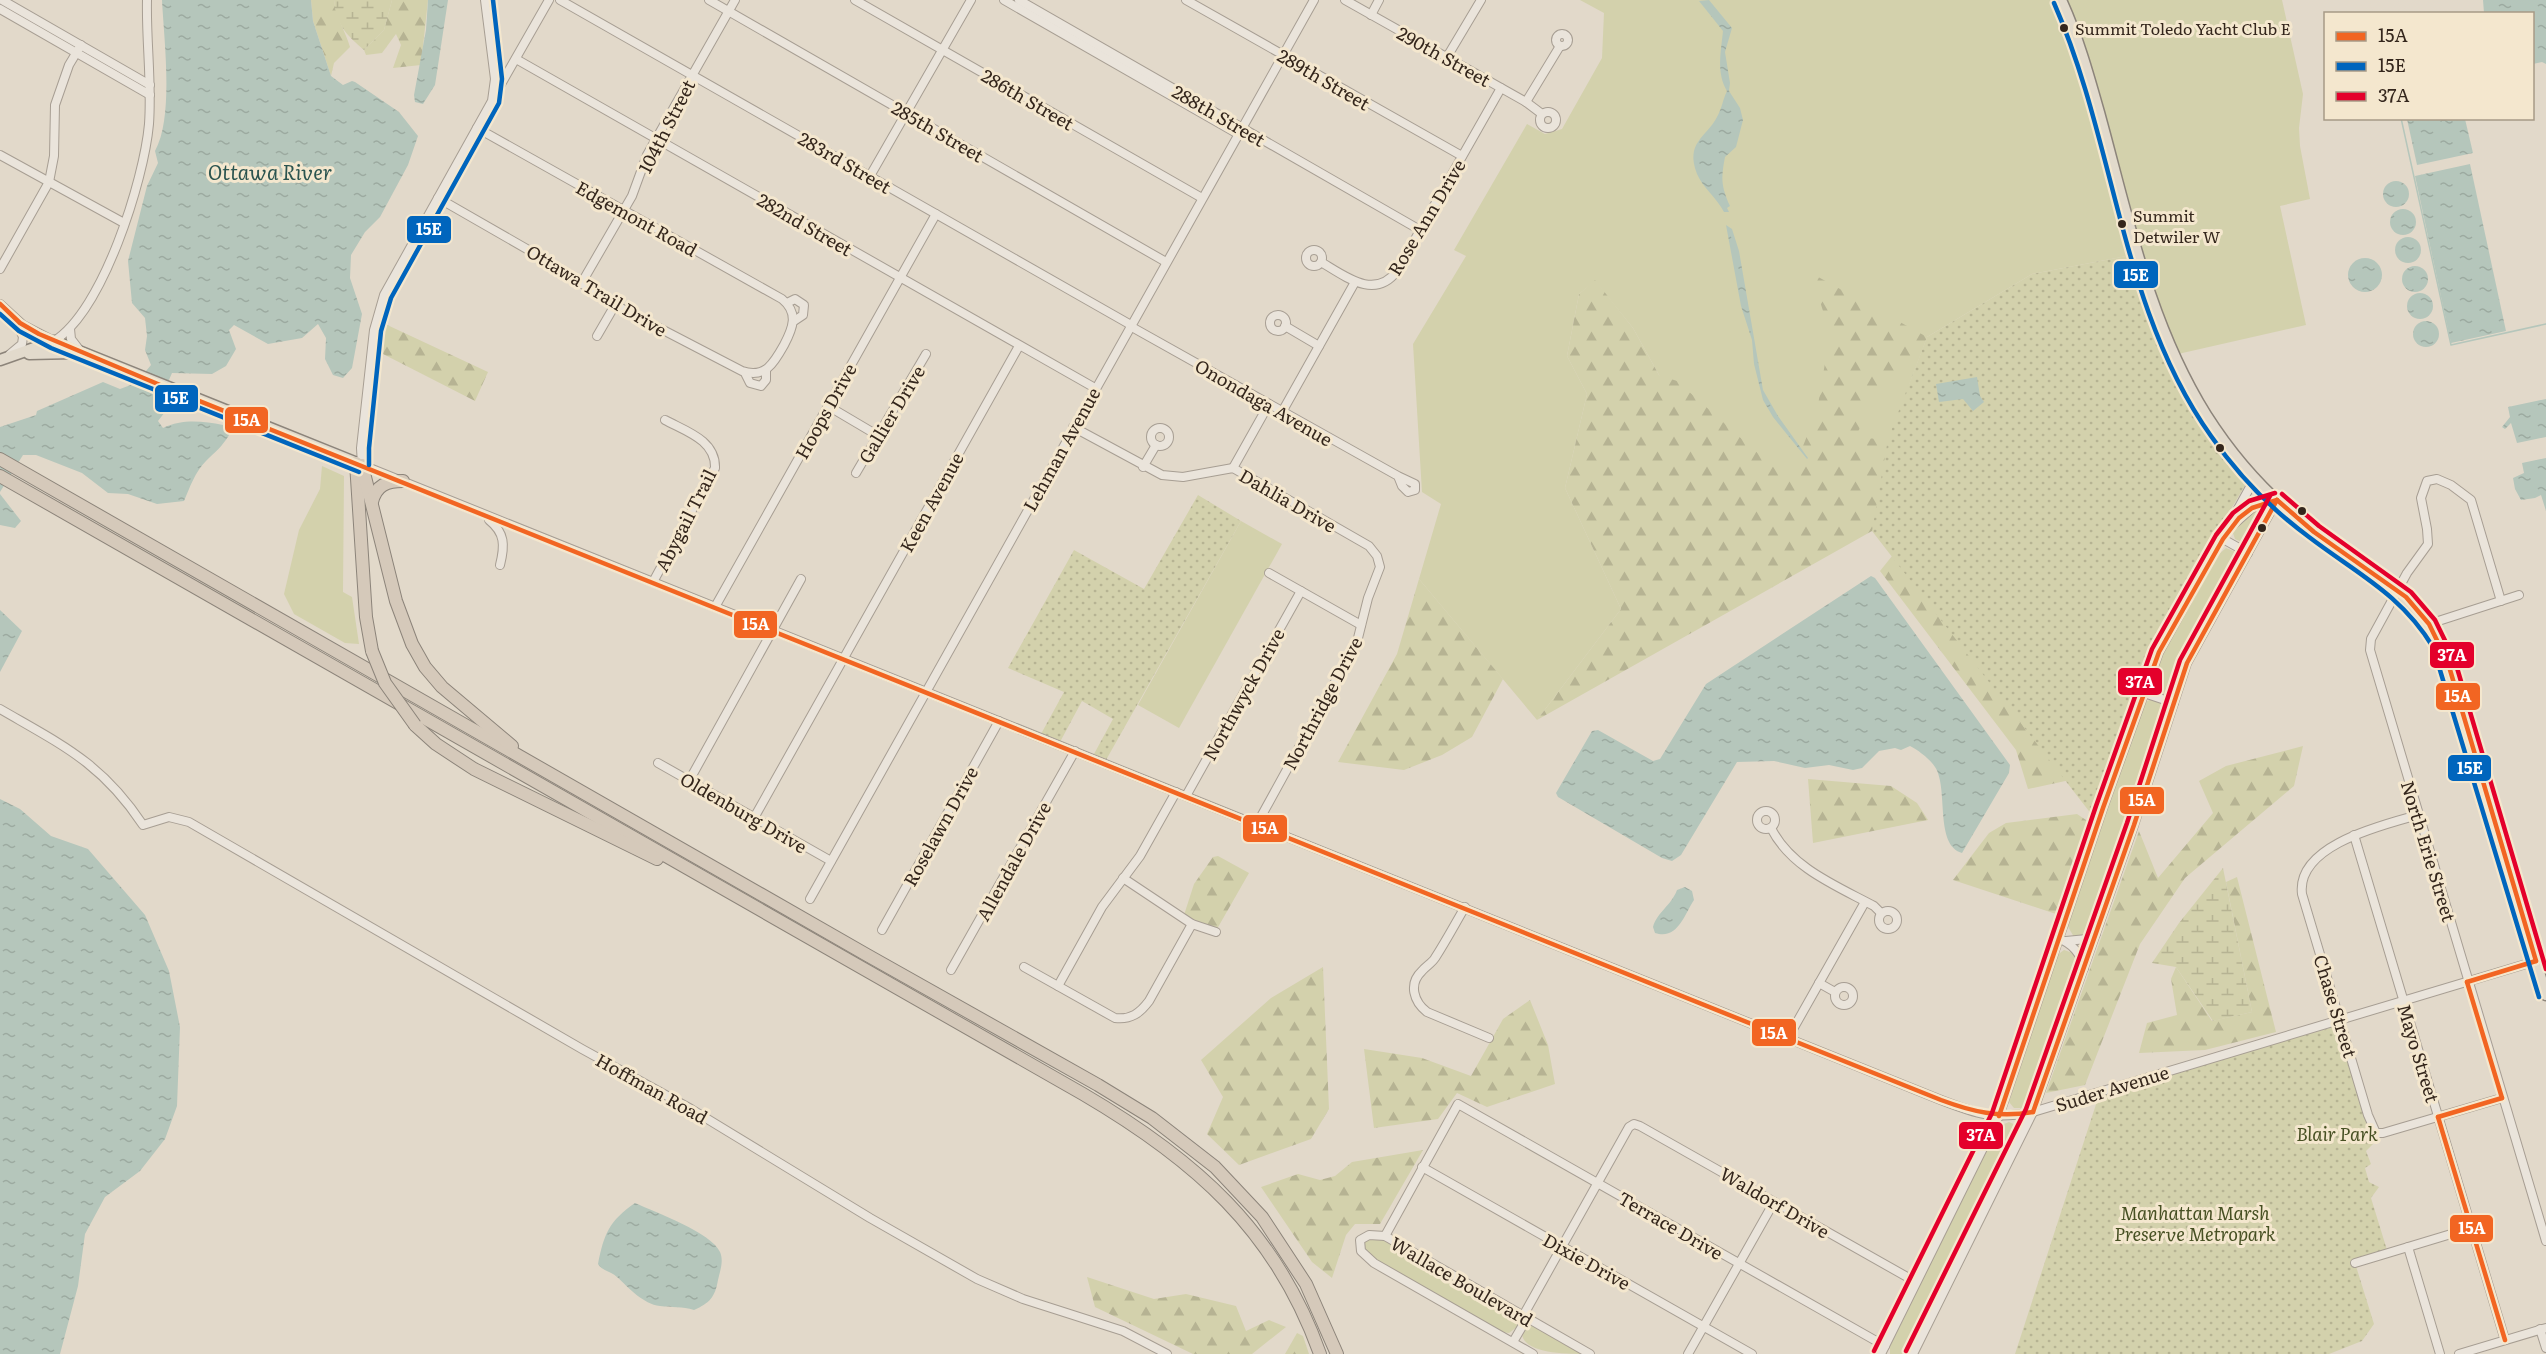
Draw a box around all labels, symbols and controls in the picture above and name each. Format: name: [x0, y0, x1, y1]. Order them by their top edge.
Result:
legend: [2324, 12, 2534, 120]
place label: Summit Toledo Yacht Club E: [2075, 16, 2291, 40]
street label: 290th Street: [1392, 19, 1496, 93]
text: 15A: [2378, 21, 2408, 48]
marker: Summit Toledo Yacht Club E: [2058, 22, 2070, 34]
street label: 289th Street: [1273, 42, 1376, 117]
text: 15E: [2378, 51, 2406, 78]
street label: 286th Street: [977, 62, 1080, 137]
street label: 104th Street: [631, 74, 701, 178]
street label: 288th Street: [1168, 77, 1271, 153]
text: 37A: [2378, 81, 2410, 108]
street label: 285th Street: [887, 94, 990, 169]
street label: 283rd Street: [794, 124, 897, 200]
street label: Rose Ann Drive: [1381, 154, 1471, 280]
water label: Ottawa River: [208, 156, 332, 186]
street label: Edgemont Road: [571, 173, 703, 263]
street label: 282nd Street: [752, 186, 858, 263]
place label: Summit Detwiler W: [2133, 203, 2221, 248]
line badge: 15E: [406, 215, 452, 244]
text: 15E: [416, 216, 442, 240]
marker: Summit Detwiler W: [2116, 218, 2128, 230]
street label: Ottawa Trail Drive: [522, 237, 672, 343]
line badge: 15E: [2113, 260, 2159, 289]
text: 15E: [2123, 262, 2149, 286]
street label: Onondaga Avenue: [1190, 352, 1338, 452]
street label: Hoops Drive: [788, 358, 862, 464]
street label: Gallier Drive: [851, 360, 931, 468]
street label: Lehman Avenue: [1016, 382, 1106, 516]
line badge: 15E: [154, 384, 199, 413]
text: 15E: [163, 385, 189, 409]
line badge: 15A: [224, 406, 269, 434]
text: 15A: [233, 407, 261, 431]
unlabelled marker: [2214, 442, 2226, 454]
street label: Keen Avenue: [892, 447, 970, 557]
street label: Dahlia Drive: [1234, 461, 1342, 539]
street label: Abygail Trail: [648, 464, 722, 576]
unlabelled marker: [2296, 505, 2308, 517]
unlabelled marker: [2256, 522, 2268, 534]
line badge: 15A: [733, 610, 778, 639]
text: 15A: [742, 611, 770, 635]
street label: Northwyck Drive: [1195, 623, 1291, 765]
street label: Northridge Drive: [1275, 632, 1369, 774]
line badge: 37A: [2429, 641, 2475, 669]
text: 37A: [2437, 642, 2467, 666]
line badge: 37A: [2117, 667, 2163, 696]
text: 37A: [2125, 669, 2155, 693]
line badge: 15A: [2435, 682, 2481, 711]
text: 15A: [2444, 683, 2472, 707]
line badge: 15E: [2447, 754, 2492, 782]
text: 15E: [2457, 755, 2483, 779]
street label: Roselawn Drive: [896, 761, 984, 891]
street label: Oldenburg Drive: [676, 765, 812, 859]
street label: North Erie Street: [2395, 777, 2463, 926]
line badge: 15A: [2119, 786, 2165, 815]
text: 15A: [2128, 787, 2156, 811]
street label: Allendale Drive: [969, 796, 1057, 926]
line badge: 15A: [1242, 814, 1288, 843]
text: 15A: [1251, 815, 1279, 839]
street label: Chase Street: [2308, 951, 2365, 1062]
street label: Mayo Street: [2391, 1000, 2447, 1106]
line badge: 15A: [1751, 1018, 1797, 1047]
text: 15A: [1760, 1020, 1788, 1044]
street label: Hoffman Road: [591, 1046, 713, 1130]
street label: Suder Avenue: [2052, 1058, 2172, 1118]
park label: Blair Park: [2296, 1120, 2378, 1147]
line badge: 37A: [1958, 1121, 2004, 1150]
text: 37A: [1966, 1122, 1996, 1146]
street label: Waldorf Drive: [1715, 1160, 1835, 1244]
street label: Terrace Drive: [1614, 1184, 1728, 1266]
park label: Manhattan Marsh Preserve Metropark: [2114, 1199, 2276, 1247]
line badge: 15A: [2449, 1214, 2494, 1243]
text: 15A: [2458, 1215, 2486, 1239]
street label: Dixie Drive: [1538, 1226, 1636, 1296]
street label: Wallace Boulevard: [1386, 1229, 1538, 1333]

